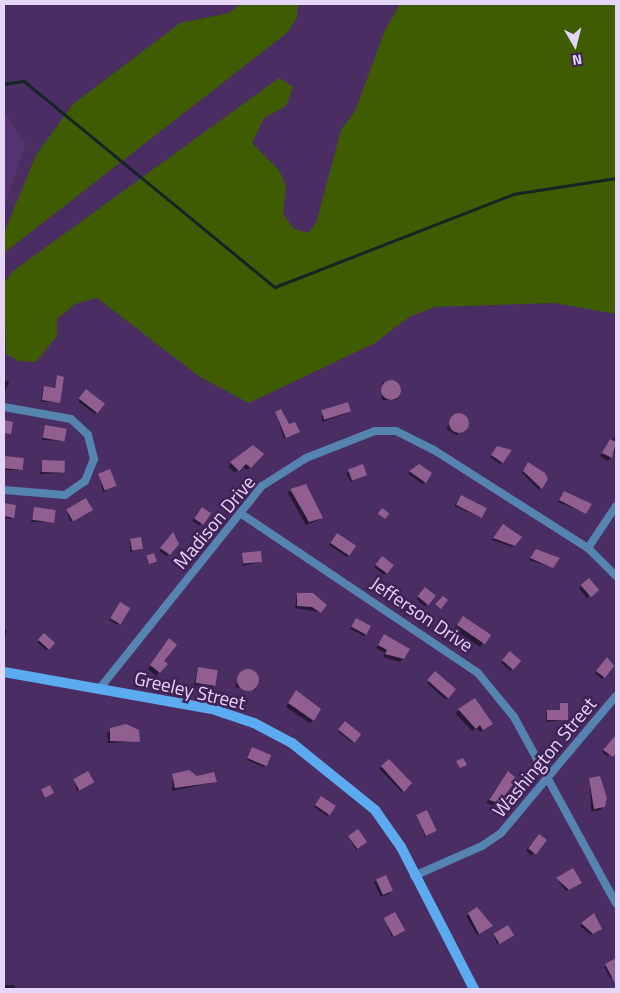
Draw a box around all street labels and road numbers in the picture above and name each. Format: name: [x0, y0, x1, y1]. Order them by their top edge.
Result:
street label: Madison Drive: [168, 471, 260, 573]
street label: Jefferson Drive: [367, 571, 477, 657]
street label: Greeley Street: [132, 666, 248, 714]
street label: Washington Street: [487, 692, 601, 822]

